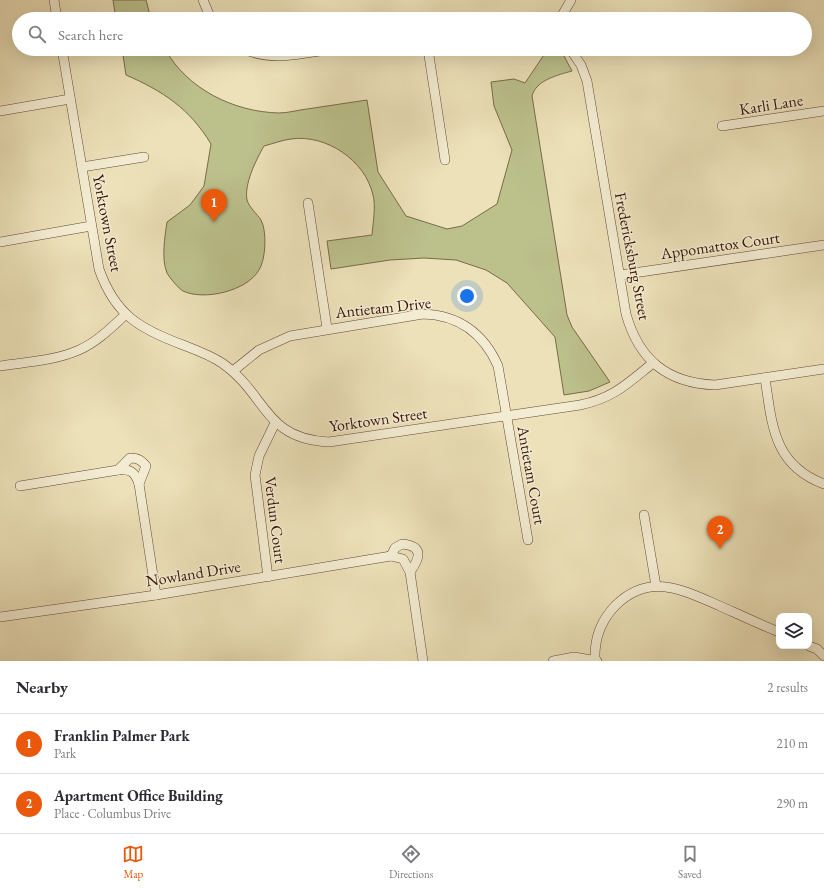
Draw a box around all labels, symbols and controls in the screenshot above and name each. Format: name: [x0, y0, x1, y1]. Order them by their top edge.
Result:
search box: [12, 12, 812, 56]
icon: search: [26, 23, 48, 45]
text: Search here: [58, 25, 123, 44]
street label: Karli Lane: [738, 89, 804, 120]
street label: Yorktown Street: [88, 173, 127, 274]
pin: 1: [201, 189, 227, 222]
street label: Fredericksburg Street: [610, 190, 655, 322]
street label: Appomattox Court: [658, 227, 781, 264]
your location: [457, 286, 477, 306]
street label: Antietam Drive: [333, 292, 432, 323]
street label: Yorktown Street: [328, 402, 428, 437]
street label: Antietam Court: [512, 423, 551, 526]
street label: Verdun Court: [260, 476, 291, 565]
pin: 2: [707, 516, 733, 549]
street label: Nowland Drive: [144, 556, 242, 591]
map controls: [776, 613, 812, 649]
button: layers: [776, 613, 812, 649]
text: Nearby: [16, 676, 68, 698]
text: 2 results: [767, 679, 808, 696]
text: Franklin Palmer Park: [54, 726, 190, 745]
text: 1: [26, 735, 32, 752]
text: 210 m: [777, 735, 808, 752]
text: Park: [54, 745, 76, 762]
text: Apartment Office Building: [54, 786, 223, 805]
text: 2: [26, 795, 32, 812]
text: 290 m: [777, 795, 808, 812]
text: Place · Columbus Drive: [54, 805, 171, 822]
tab: Map: [122, 843, 144, 881]
tab: Directions: [389, 843, 433, 881]
tab: Saved: [678, 843, 702, 881]

